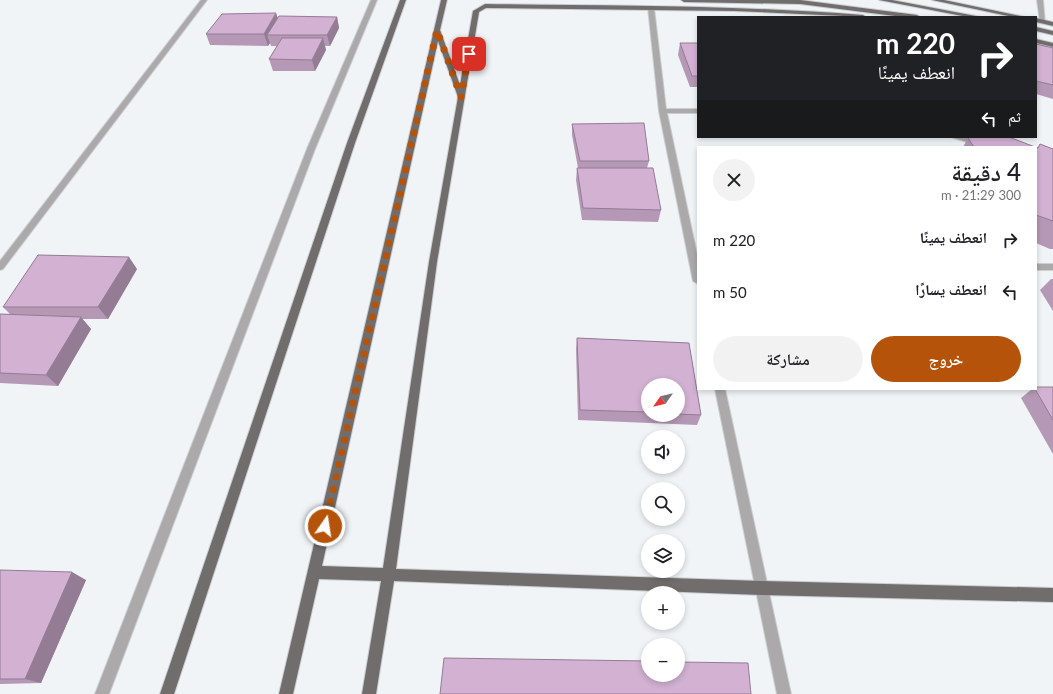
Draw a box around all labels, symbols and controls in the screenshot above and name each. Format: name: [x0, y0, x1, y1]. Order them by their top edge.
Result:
text: 220 m: [876, 26, 955, 60]
icon: right: [969, 32, 1021, 84]
pin: [452, 37, 486, 71]
icon: arrive: [458, 43, 480, 65]
text: انعطف يمينًا: [878, 61, 955, 83]
text: ثم: [1008, 107, 1021, 125]
icon: left: [978, 108, 1000, 130]
text: 4 دقيقة: [951, 157, 1021, 186]
button: close: [713, 159, 755, 201]
text: 300 m · 21:29: [941, 187, 1021, 203]
text: انعطف يمينًا: [920, 228, 987, 246]
icon: right: [999, 229, 1021, 251]
text: 220 m: [713, 231, 755, 249]
text: انعطف يسارًا: [915, 280, 987, 298]
icon: left: [999, 281, 1021, 303]
text: 50 m: [713, 283, 747, 301]
button: مشاركة: [713, 336, 863, 382]
button: خروج: [871, 336, 1021, 382]
north arrow: [641, 378, 685, 422]
map controls: [641, 378, 685, 682]
button: sound: [641, 430, 685, 474]
button: search: [641, 482, 685, 526]
position arrow: [304, 505, 346, 547]
button: layers: [641, 534, 685, 578]
button: +: [641, 586, 685, 630]
button: −: [641, 638, 685, 682]

